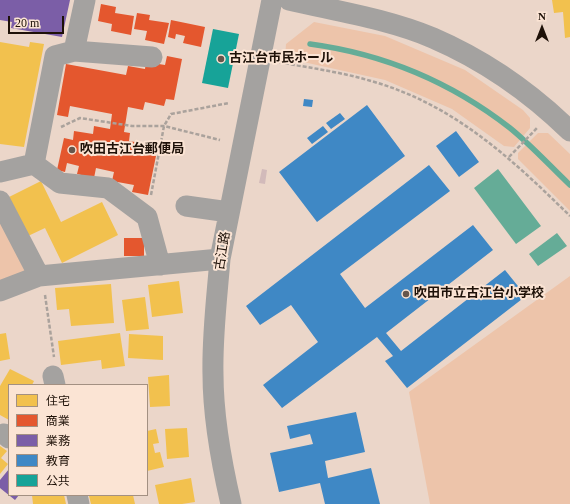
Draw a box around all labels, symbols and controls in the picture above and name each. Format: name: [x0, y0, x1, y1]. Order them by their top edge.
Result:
scale bar: [10, 8, 66, 34]
north arrow: [522, 8, 562, 48]
text: N: [538, 10, 546, 22]
text: 20 m: [15, 16, 39, 30]
place label: 古江台市民ホール: [229, 51, 333, 67]
marker: 古江台市民ホール: [216, 54, 226, 64]
place label: 吹田古江台郵便局: [80, 142, 184, 158]
marker: 吹田古江台郵便局: [67, 145, 77, 155]
street label: 古江路: [212, 231, 234, 271]
place label: 吹田市立古江台小学校: [414, 286, 544, 302]
marker: 吹田市立古江台小学校: [401, 289, 411, 299]
legend: [8, 384, 148, 496]
text: 住宅: [46, 394, 70, 408]
text: 商業: [46, 414, 70, 428]
text: 業務: [46, 434, 70, 448]
text: 教育: [46, 454, 70, 468]
text: 公共: [46, 474, 70, 488]

